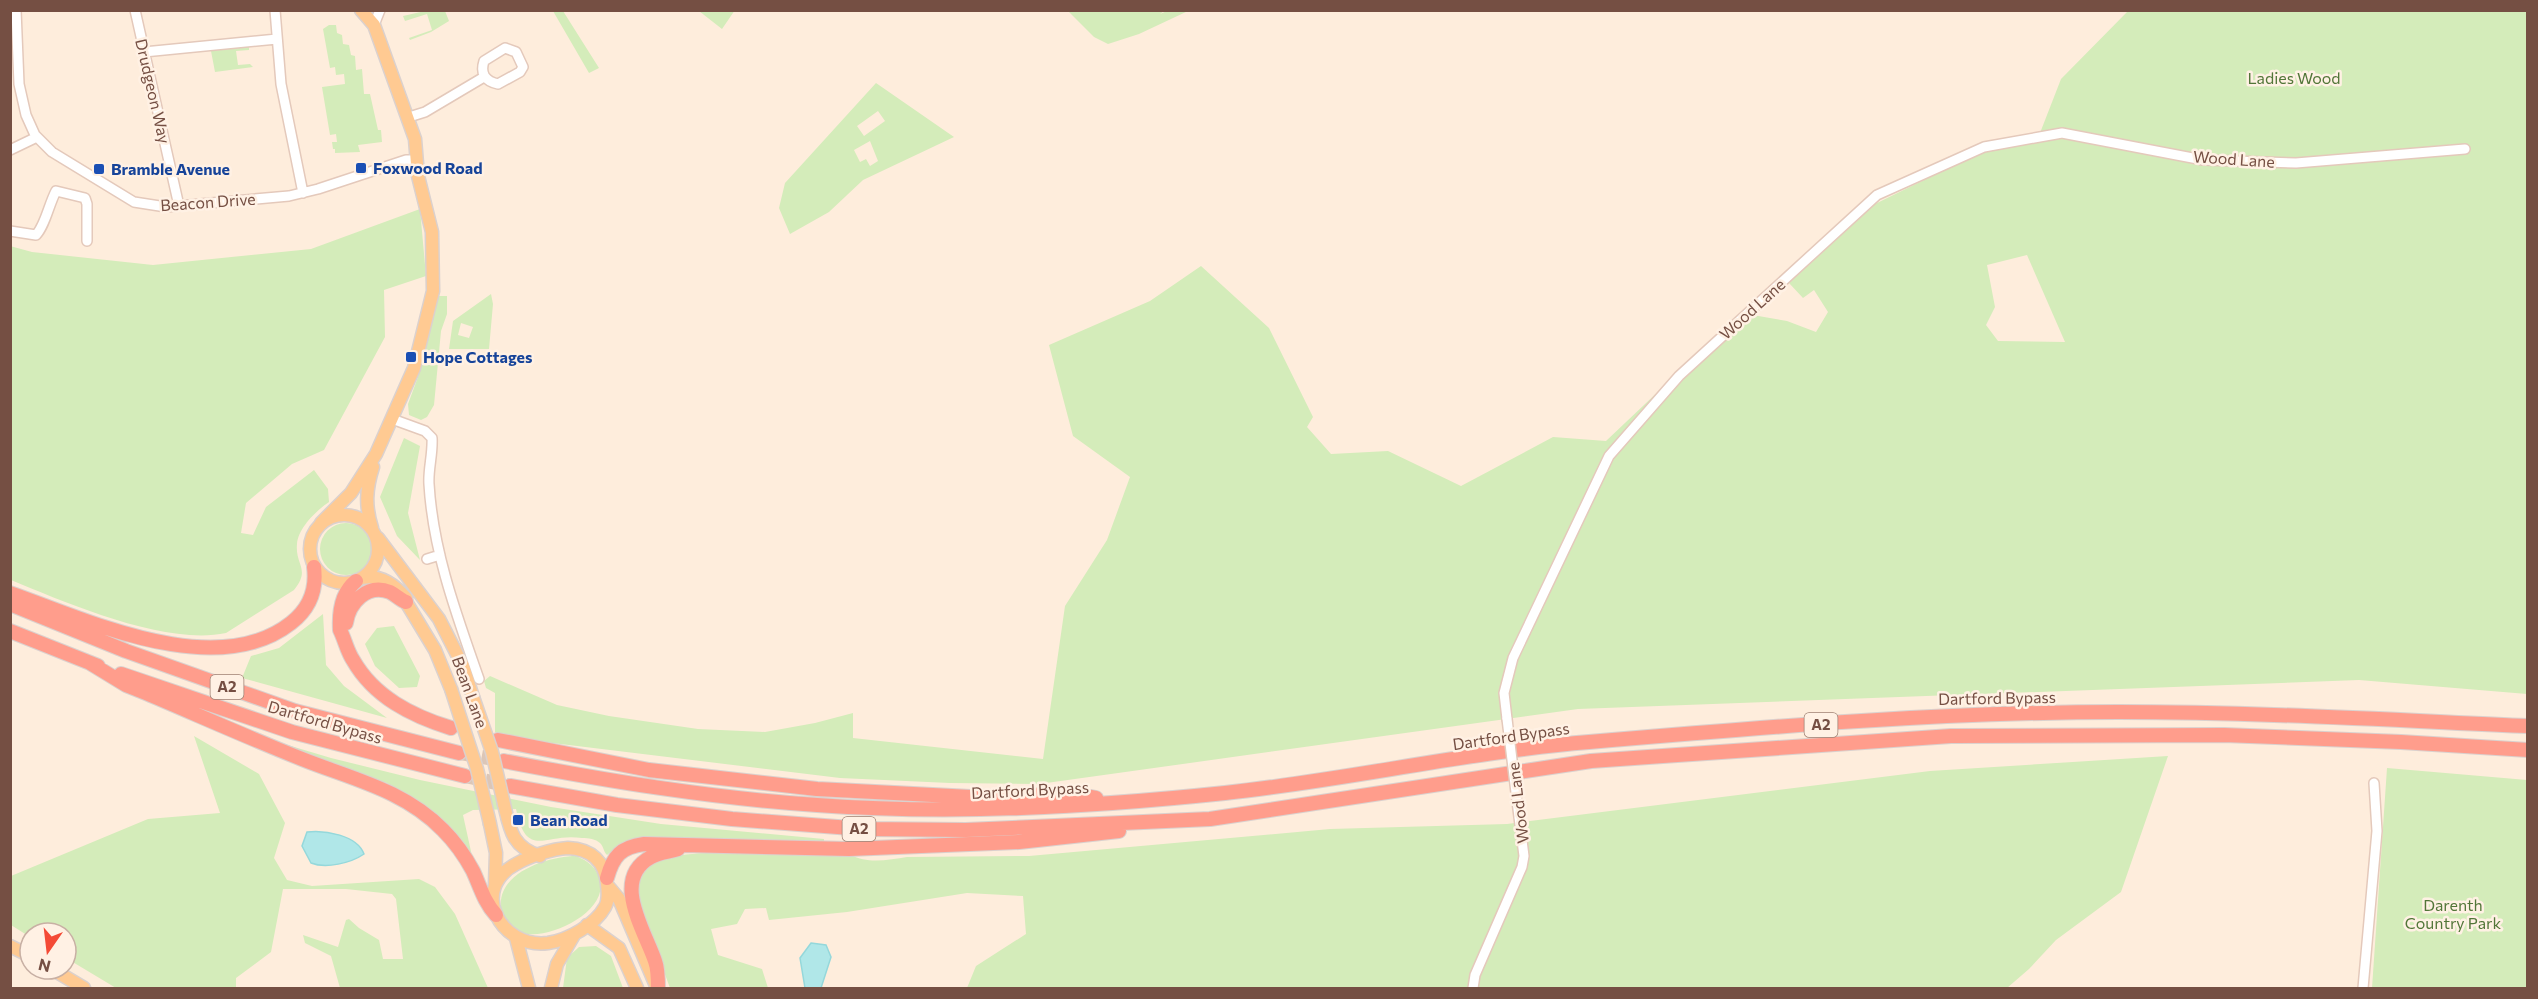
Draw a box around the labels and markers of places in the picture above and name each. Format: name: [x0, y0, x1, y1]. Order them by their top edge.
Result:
place label: Foxwood Road: [373, 158, 483, 177]
place label: Bramble Avenue: [111, 159, 230, 178]
marker: Foxwood Road: [354, 161, 368, 175]
marker: Bramble Avenue: [92, 162, 106, 176]
place label: Hope Cottages: [423, 347, 532, 366]
marker: Hope Cottages: [404, 350, 418, 364]
place label: Bean Road: [530, 810, 608, 829]
marker: Bean Road: [511, 813, 525, 827]

